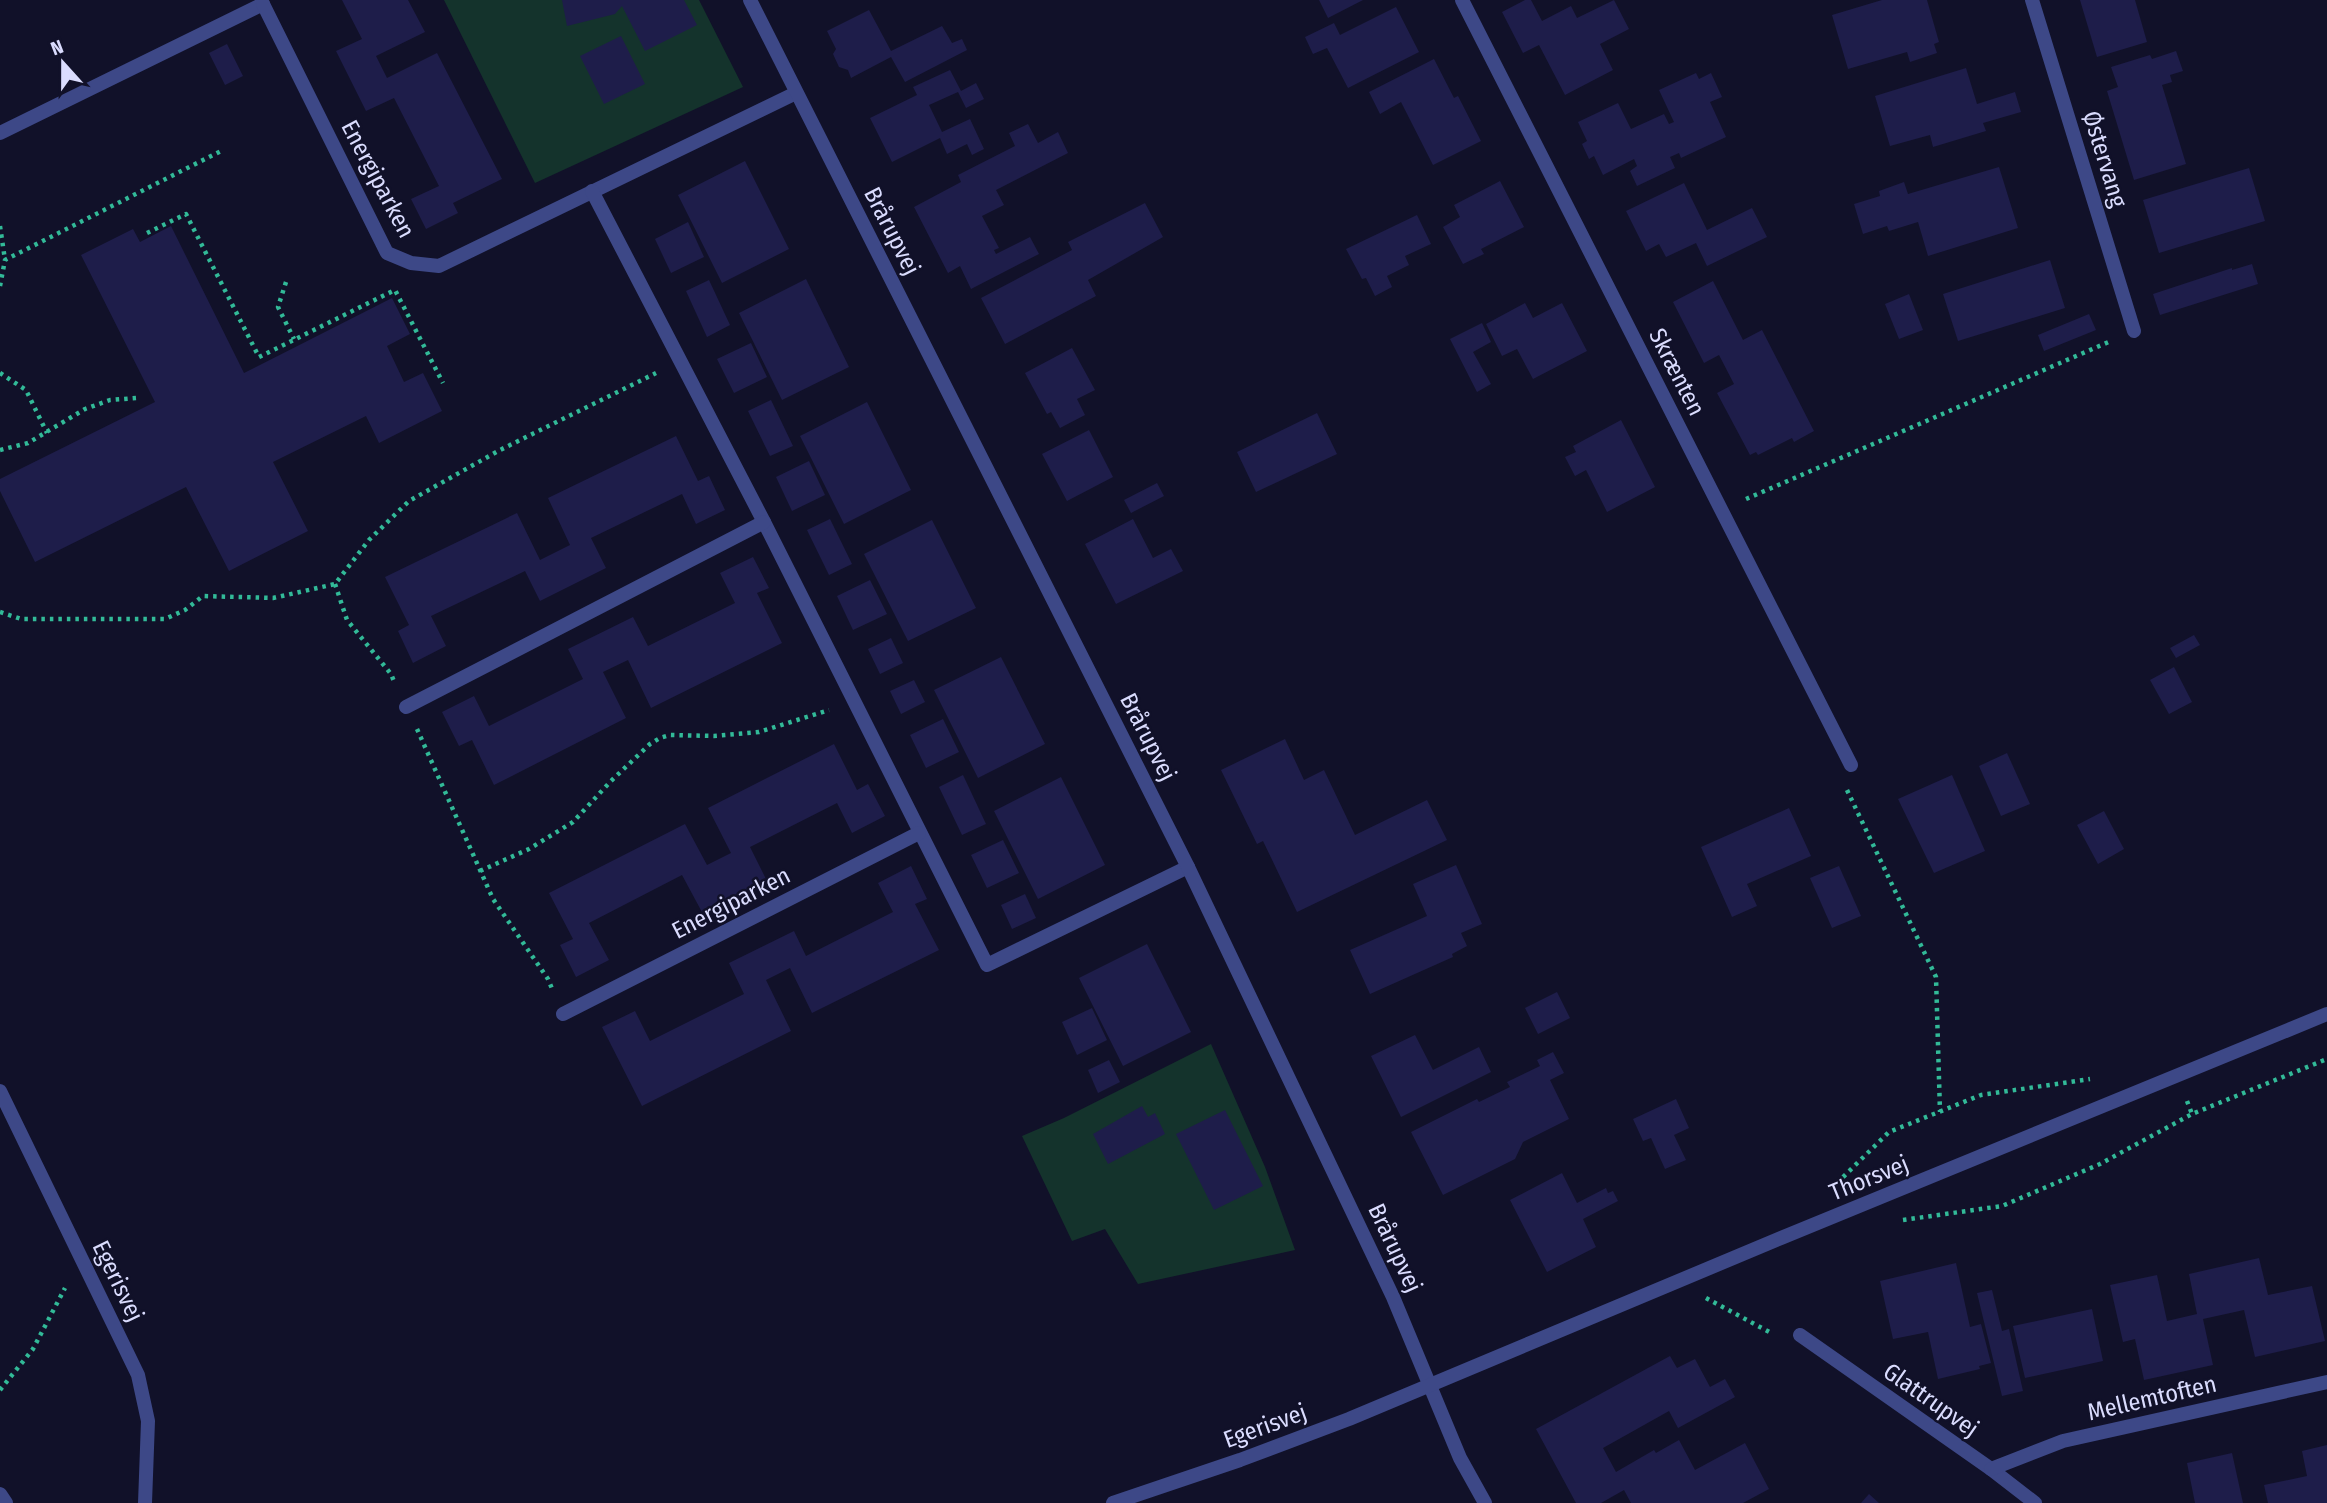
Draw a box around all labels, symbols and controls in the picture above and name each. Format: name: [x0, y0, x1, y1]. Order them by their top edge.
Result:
north arrow: [28, 28, 98, 98]
text: N: [48, 35, 67, 60]
street label: Østervang: [2077, 108, 2133, 211]
street label: Energiparken: [335, 115, 421, 243]
street label: Brårupvej: [858, 182, 926, 280]
street label: Skrænten: [1643, 324, 1711, 420]
street label: Brårupvej: [1114, 688, 1182, 786]
street label: Energiparken: [667, 861, 795, 945]
street label: Thorsvej: [1825, 1150, 1913, 1206]
street label: Brårupvej: [1362, 1199, 1428, 1297]
street label: Egerisvej: [86, 1236, 150, 1326]
street label: Glattrupvej: [1878, 1357, 1984, 1443]
street label: Mellemtoften: [2085, 1370, 2219, 1426]
street label: Egerisvej: [1220, 1398, 1310, 1454]

